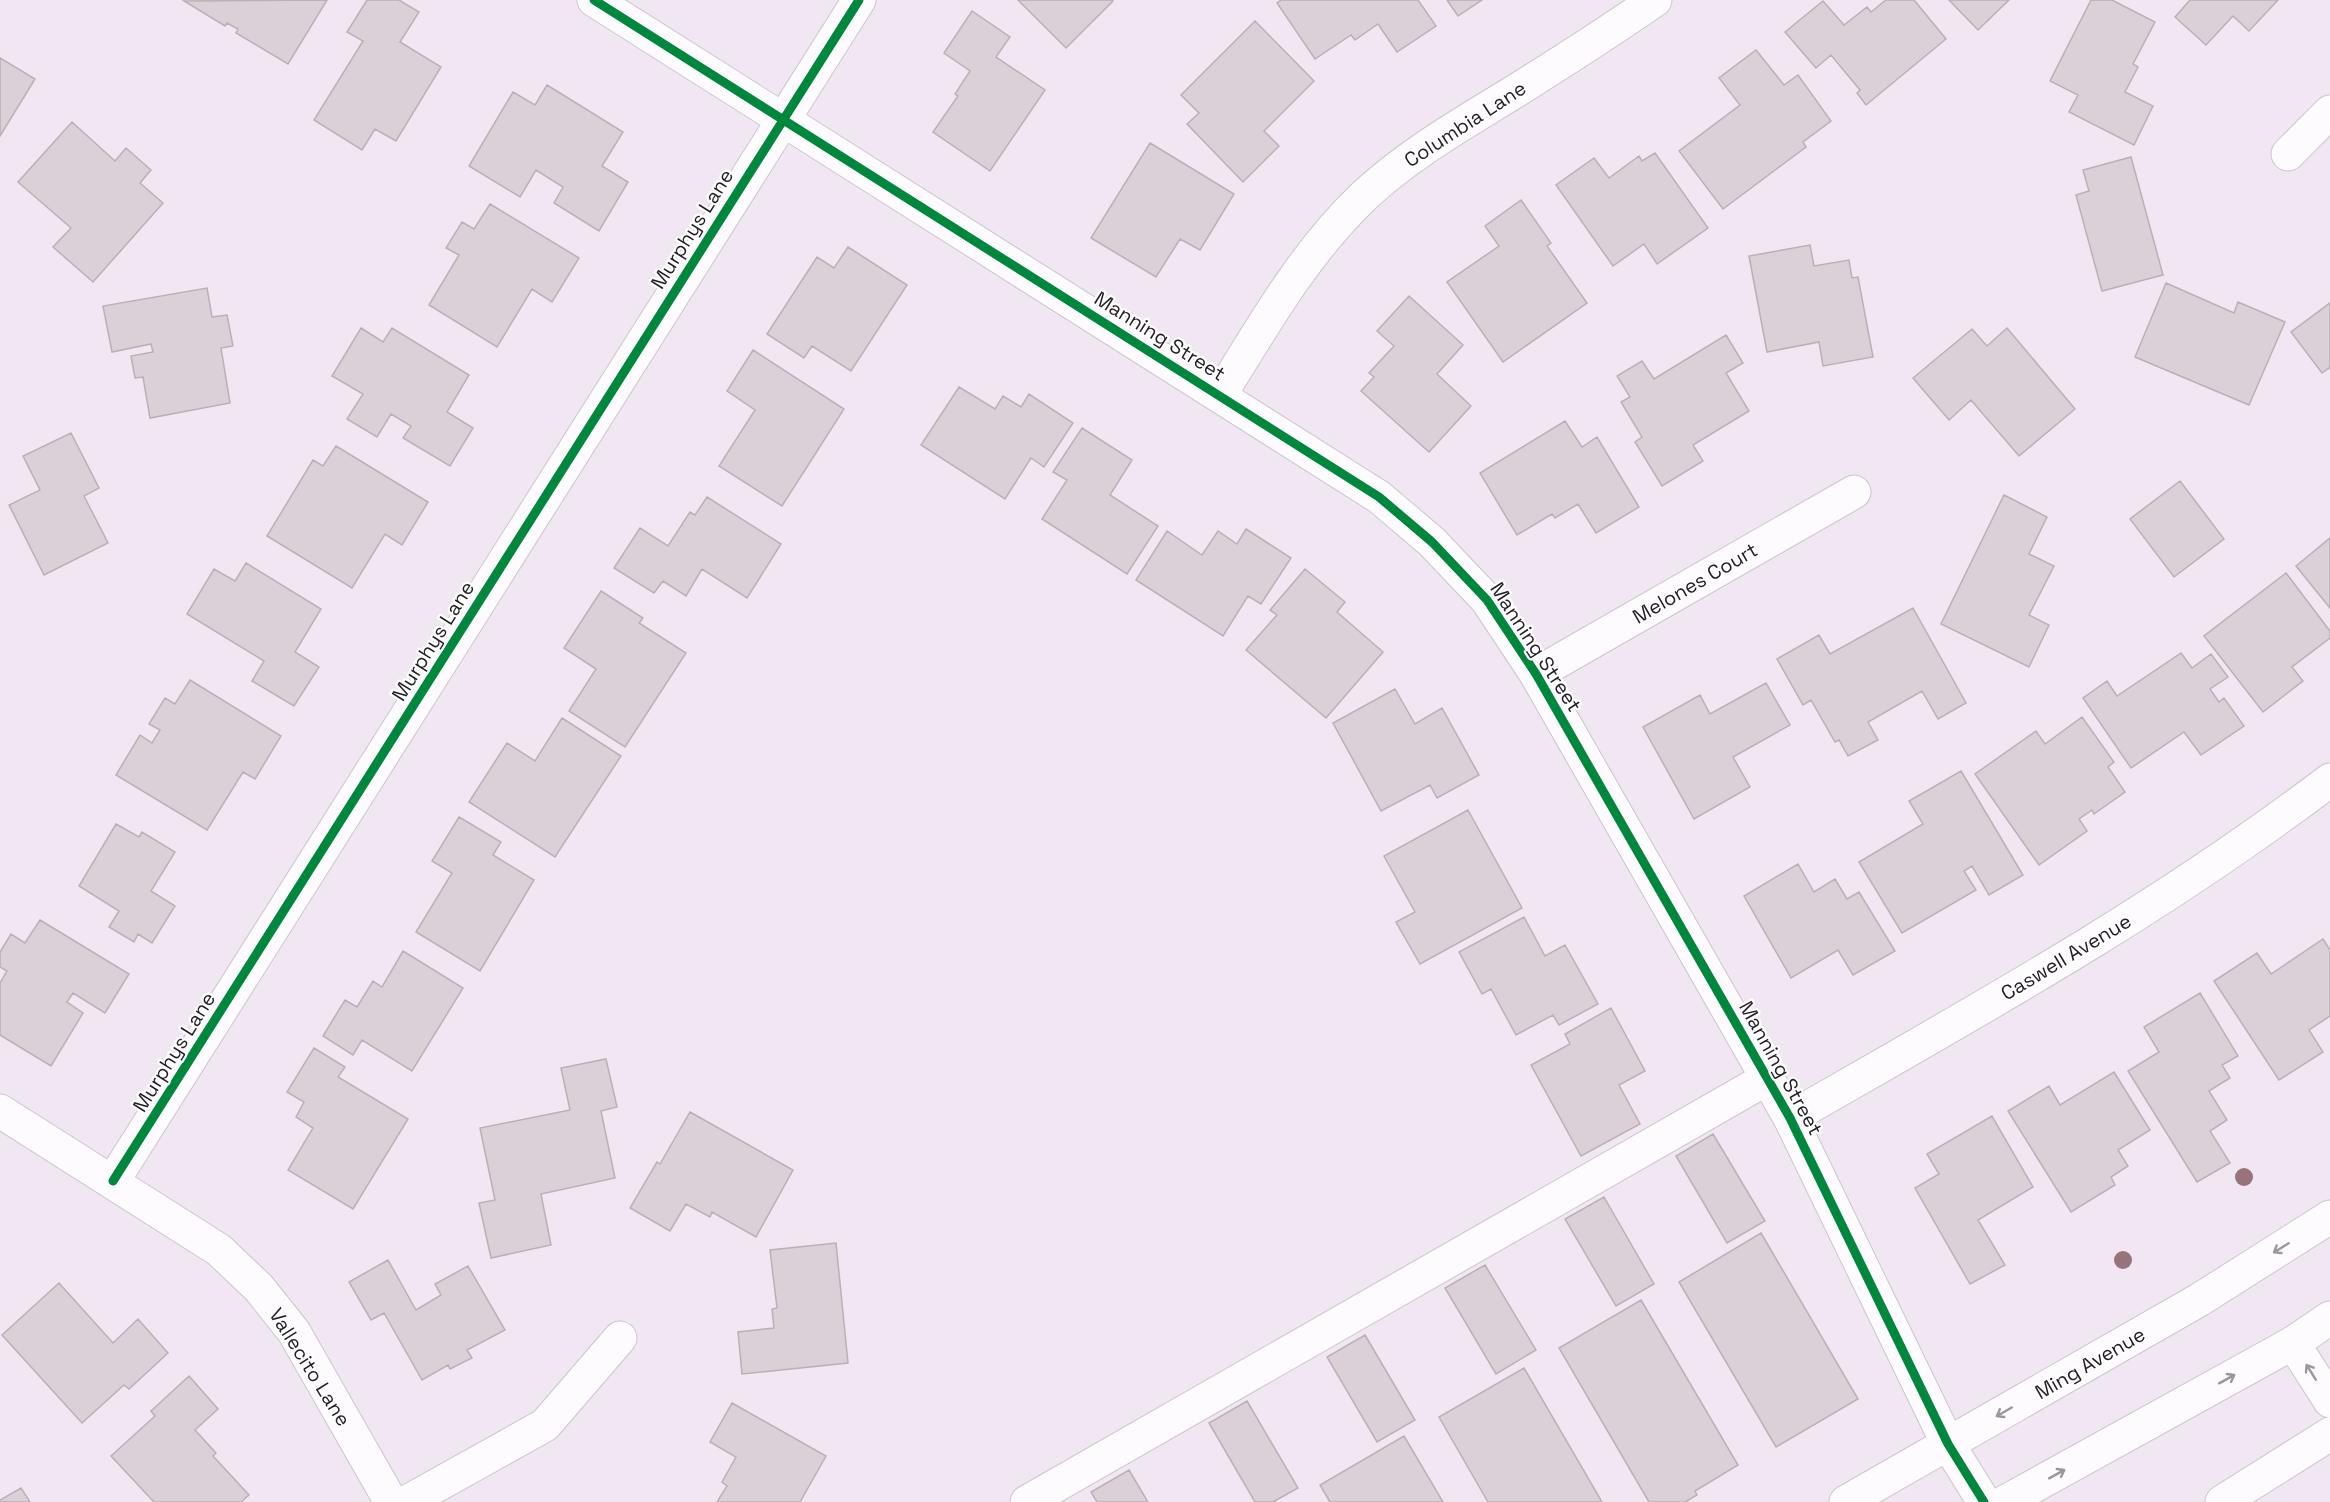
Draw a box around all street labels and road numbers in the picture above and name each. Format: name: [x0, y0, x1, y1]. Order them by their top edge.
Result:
street label: Columbia Lane: [1399, 75, 1531, 173]
street label: Murphys Lane: [645, 164, 739, 294]
street label: Manning Street: [1090, 285, 1230, 387]
street label: Melones Court: [1628, 537, 1762, 629]
street label: Murphys Lane: [386, 576, 480, 706]
street label: Manning Street: [1484, 577, 1588, 717]
street label: Caswell Avenue: [1996, 908, 2136, 1006]
street label: Murphys Lane: [127, 987, 221, 1117]
street label: Manning Street: [1733, 996, 1829, 1140]
street label: Vallecito Lane: [263, 1303, 357, 1431]
street label: Ming Avenue: [2030, 1321, 2150, 1405]

